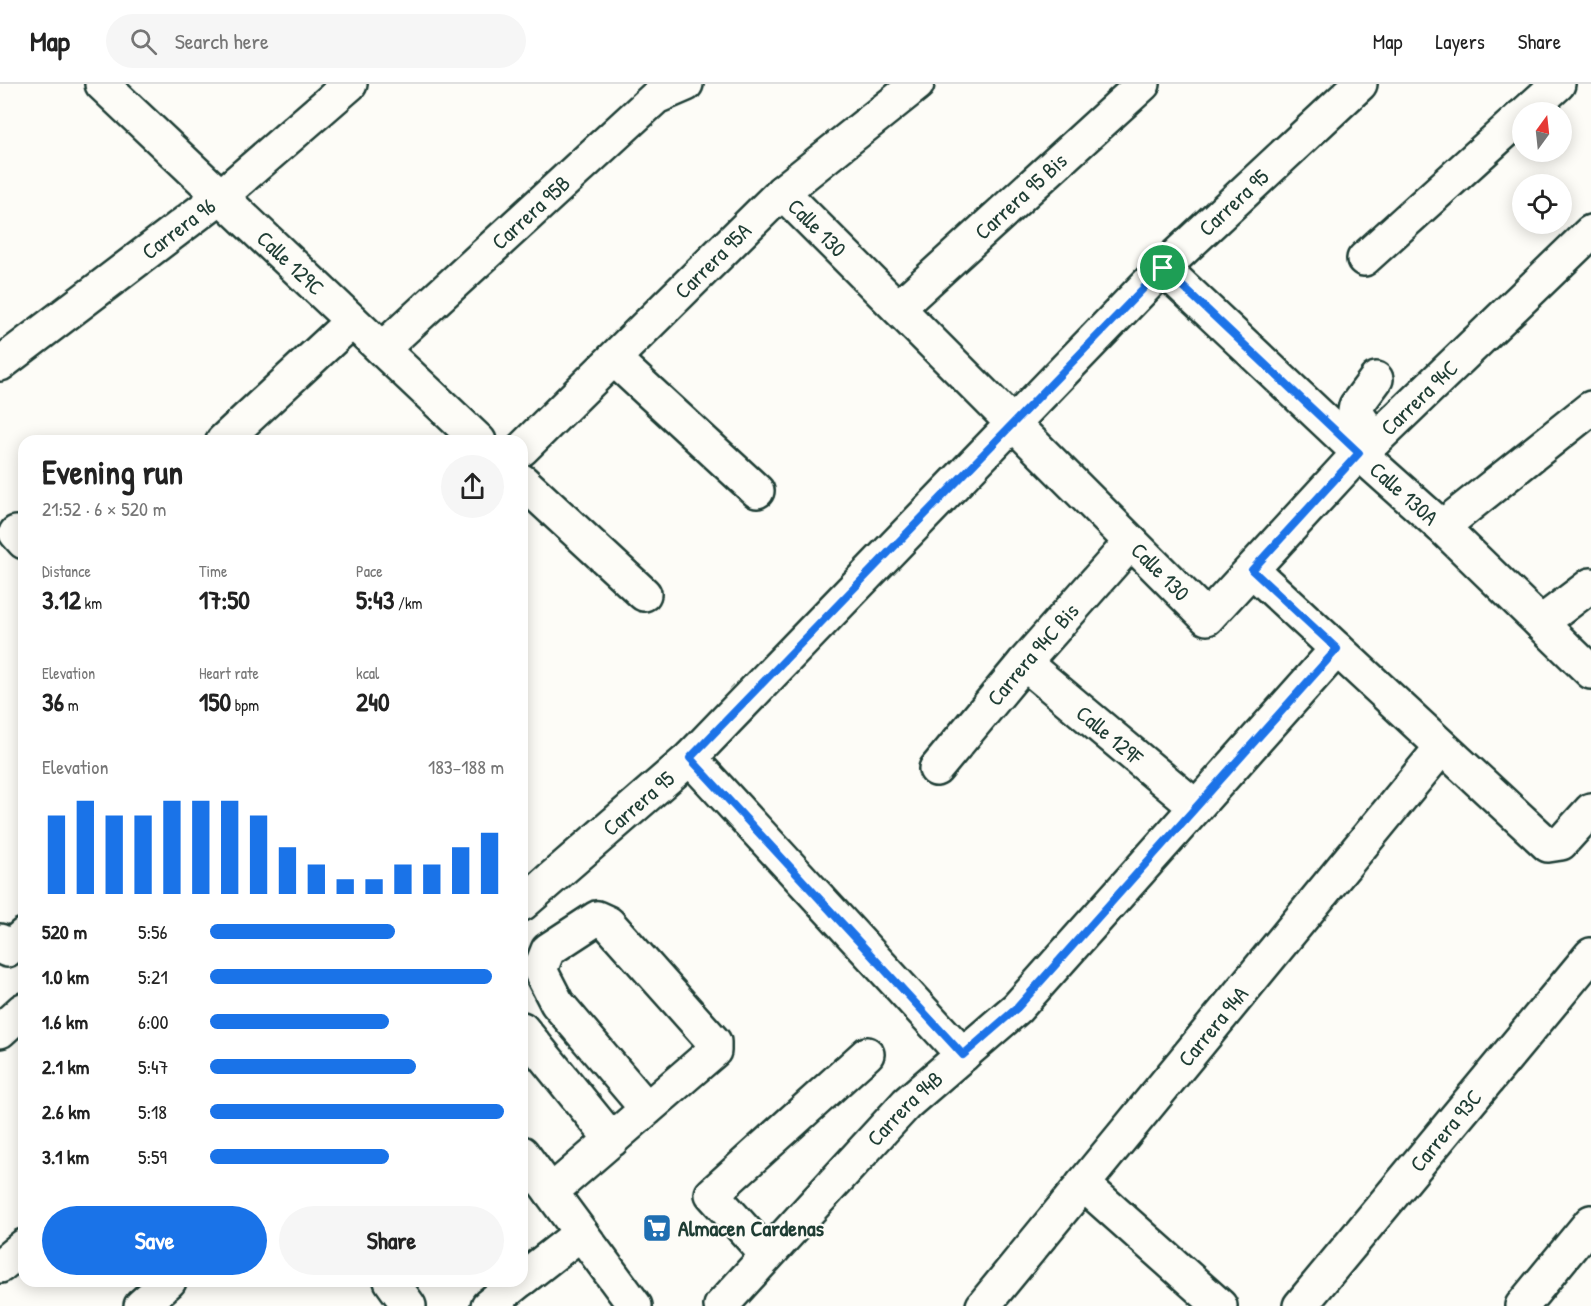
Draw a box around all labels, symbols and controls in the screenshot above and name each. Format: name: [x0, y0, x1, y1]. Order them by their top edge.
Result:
search box: [106, 14, 526, 68]
text: Map: [30, 22, 70, 60]
icon: search: [127, 25, 160, 58]
text: Search here: [175, 26, 269, 56]
text: Map: [1373, 27, 1402, 56]
text: Layers: [1435, 27, 1485, 56]
text: Share: [1518, 27, 1561, 56]
north arrow: [1512, 102, 1572, 162]
map controls: [1512, 102, 1572, 234]
street label: Carrera 95 Bis: [968, 146, 1073, 246]
street label: Carrera 95: [1192, 162, 1275, 243]
street label: Carrera 95B: [485, 168, 577, 256]
button: locate: [1512, 174, 1572, 234]
street label: Carrera 96: [135, 191, 222, 266]
street label: Calle 130: [781, 191, 853, 263]
street label: Carrera 95A: [668, 216, 758, 305]
street label: Calle 129C: [251, 224, 331, 302]
pin: [1137, 242, 1188, 293]
icon: arrive: [1146, 251, 1179, 284]
street label: Carrera 94C: [1374, 353, 1464, 442]
text: Evening run: [42, 450, 183, 494]
button: share: [441, 455, 504, 518]
street label: Calle 130A: [1363, 455, 1445, 532]
text: 21:52 · 6 × 520 m: [42, 495, 166, 522]
street label: Calle 130: [1125, 535, 1197, 608]
text: Distance: [42, 560, 91, 582]
text: Time: [199, 560, 227, 582]
text: Pace: [356, 560, 383, 582]
text: 3.12: [42, 582, 81, 617]
text: 17:50: [199, 582, 250, 617]
text: 5:43: [356, 582, 394, 617]
text: km: [81, 592, 102, 614]
text: /km: [394, 592, 422, 614]
street label: Carrera 94C Bis: [980, 596, 1085, 712]
text: Elevation: [42, 662, 95, 684]
text: Heart rate: [199, 662, 259, 684]
text: kcal: [356, 662, 379, 684]
text: 36: [42, 684, 64, 719]
text: 150: [199, 684, 231, 719]
text: 240: [356, 684, 390, 719]
text: m: [64, 694, 79, 716]
text: bpm: [231, 694, 259, 716]
street label: Calle 129F: [1070, 698, 1150, 772]
text: Elevation: [42, 753, 108, 780]
text: 183–188 m: [428, 753, 504, 780]
street label: Carrera 95: [596, 763, 681, 843]
text: 520 m: [42, 918, 87, 945]
text: 5:56: [138, 918, 168, 945]
text: 1.0 km: [42, 963, 89, 990]
text: 5:21: [138, 963, 168, 990]
street label: Carrera 94A: [1171, 980, 1255, 1073]
text: 1.6 km: [42, 1008, 88, 1035]
text: 6:00: [138, 1008, 169, 1035]
text: 2.1 km: [42, 1053, 89, 1080]
text: 5:47: [138, 1053, 169, 1080]
street label: Carrera 94B: [860, 1064, 949, 1152]
street label: Carrera 93C: [1403, 1083, 1489, 1178]
text: 2.6 km: [42, 1098, 90, 1125]
text: 5:18: [138, 1098, 167, 1125]
text: 3.1 km: [42, 1143, 89, 1170]
text: 5:59: [138, 1143, 167, 1170]
button: Save: [42, 1206, 267, 1275]
button: Share: [279, 1206, 504, 1275]
supermarket icon: Almacen Cardenas: [641, 1212, 673, 1244]
place label: Almacen Cardenas: [678, 1213, 825, 1243]

